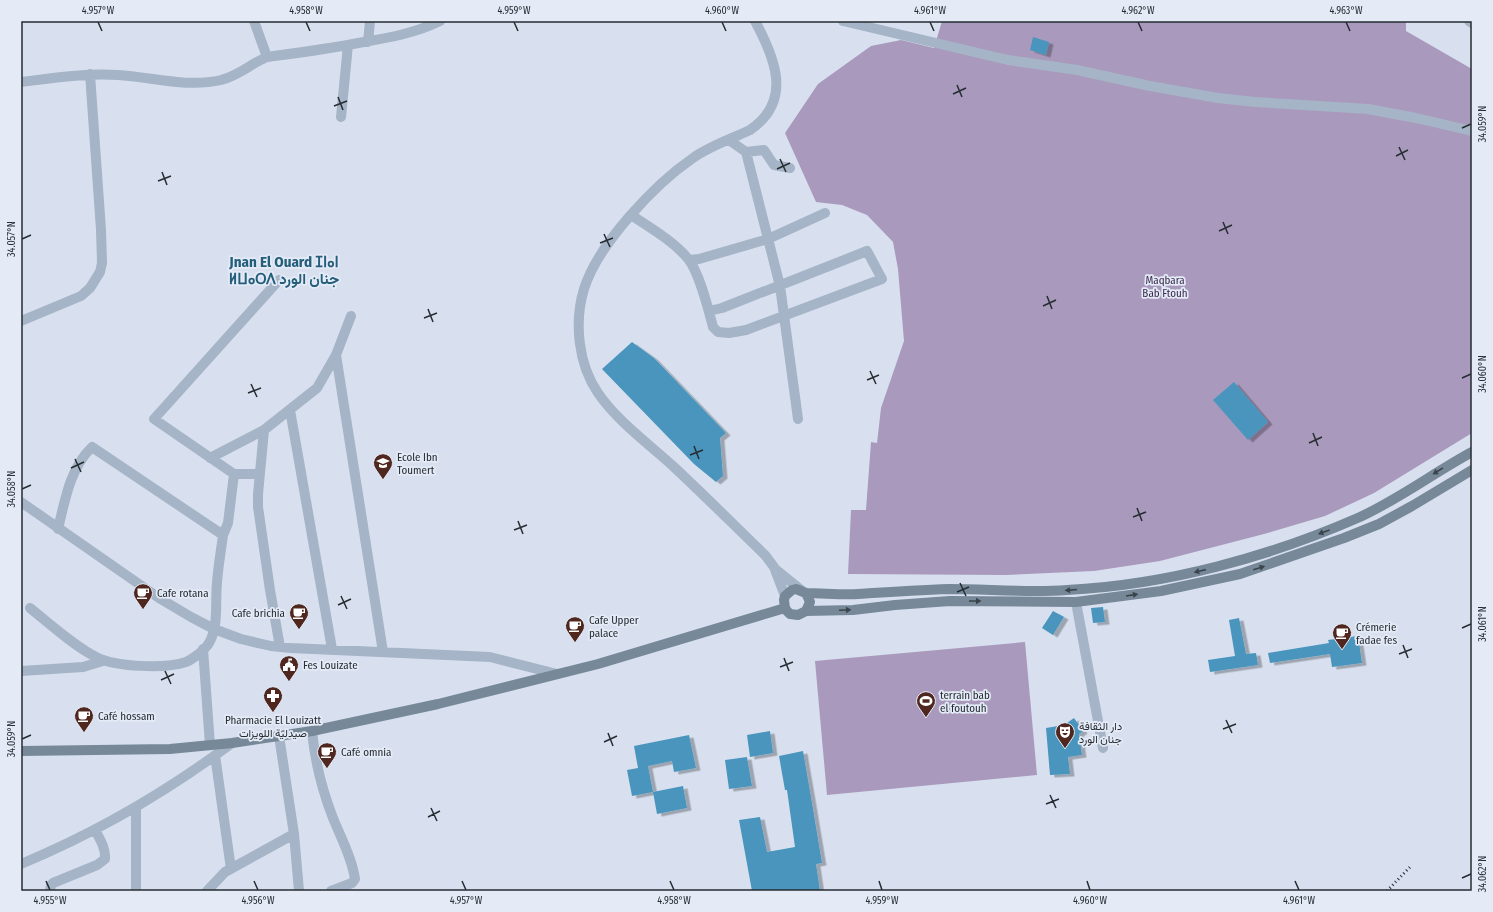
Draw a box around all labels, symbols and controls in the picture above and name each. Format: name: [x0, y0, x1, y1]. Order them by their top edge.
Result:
text: 4.957°W: [82, 5, 115, 17]
text: 4.958°W: [289, 5, 323, 17]
text: 4.959°W: [497, 5, 531, 17]
text: 4.960°W: [705, 5, 739, 17]
text: 4.961°W: [914, 5, 947, 17]
text: 4.962°W: [1121, 5, 1155, 17]
text: 4.963°W: [1329, 5, 1363, 17]
text: 34.059°N: [1477, 106, 1489, 142]
text: 34.057°N: [6, 221, 18, 257]
district label: Jnan El Ouard ⵊⵏⴰⵏ ⵍⵡⴰⵔⴷ جنان الورد: [228, 253, 339, 288]
park label: Maqbara Bab Ftouh: [1142, 274, 1188, 300]
text: 34.060°N: [1477, 355, 1489, 393]
place label: Ecole Ibn Toumert: [397, 451, 438, 477]
school or university icon: Ecole Ibn Toumert: [372, 452, 394, 480]
one-way arrow: [1433, 468, 1444, 475]
text: 34.058°N: [6, 471, 18, 507]
one-way arrow: [1317, 529, 1329, 535]
one-way arrow: [1253, 565, 1265, 571]
one-way arrow: [1194, 568, 1206, 574]
cafe icon: Cafe rotana: [132, 582, 154, 610]
place label: Cafe rotana: [157, 587, 209, 600]
one-way arrow: [1065, 587, 1077, 593]
one-way arrow: [1126, 592, 1138, 598]
one-way arrow: [969, 598, 981, 605]
cafe icon: Cafe brichia: [288, 602, 310, 630]
text: 34.061°N: [1477, 606, 1489, 642]
place label: Cafe brichia: [232, 607, 285, 620]
one-way arrow: [839, 607, 851, 614]
place label: Cafe Upper palace: [589, 614, 639, 640]
cafe icon: Cafe Upper palace: [564, 615, 586, 643]
place label: Crémerie fadae fes: [1356, 621, 1398, 647]
cafe icon: Crémerie fadae fes: [1331, 622, 1353, 650]
public building icon: Fes Louizate: [278, 654, 300, 682]
place label: Fes Louizate: [303, 659, 358, 672]
pharmacy icon: Pharmacie El Louizatt صيدلية اللويزات: [262, 685, 284, 713]
place label: terrain bab el foutouh: [940, 689, 990, 715]
sports icon: terrain bab el foutouh: [915, 690, 937, 718]
cafe icon: Café hossam: [73, 705, 95, 733]
place label: Café hossam: [98, 710, 155, 723]
place label: Pharmacie El Louizatt صيدلية اللويزات: [225, 714, 322, 740]
place label: دار الثقافة جنان الورد: [1079, 720, 1122, 746]
text: 34.059°N: [6, 721, 18, 757]
theatre icon: دار الثقافة جنان الورد: [1054, 721, 1076, 749]
cafe icon: Café omnia: [316, 741, 338, 769]
place label: Café omnia: [341, 746, 391, 759]
text: 34.062°N: [1477, 856, 1489, 892]
text: 4.955°W: [34, 895, 67, 907]
text: 4.956°W: [241, 895, 275, 907]
text: 4.957°W: [450, 895, 483, 907]
text: 4.958°W: [657, 895, 691, 907]
text: 4.959°W: [865, 895, 899, 907]
text: 4.960°W: [1073, 895, 1107, 907]
text: 4.961°W: [1283, 895, 1316, 907]

